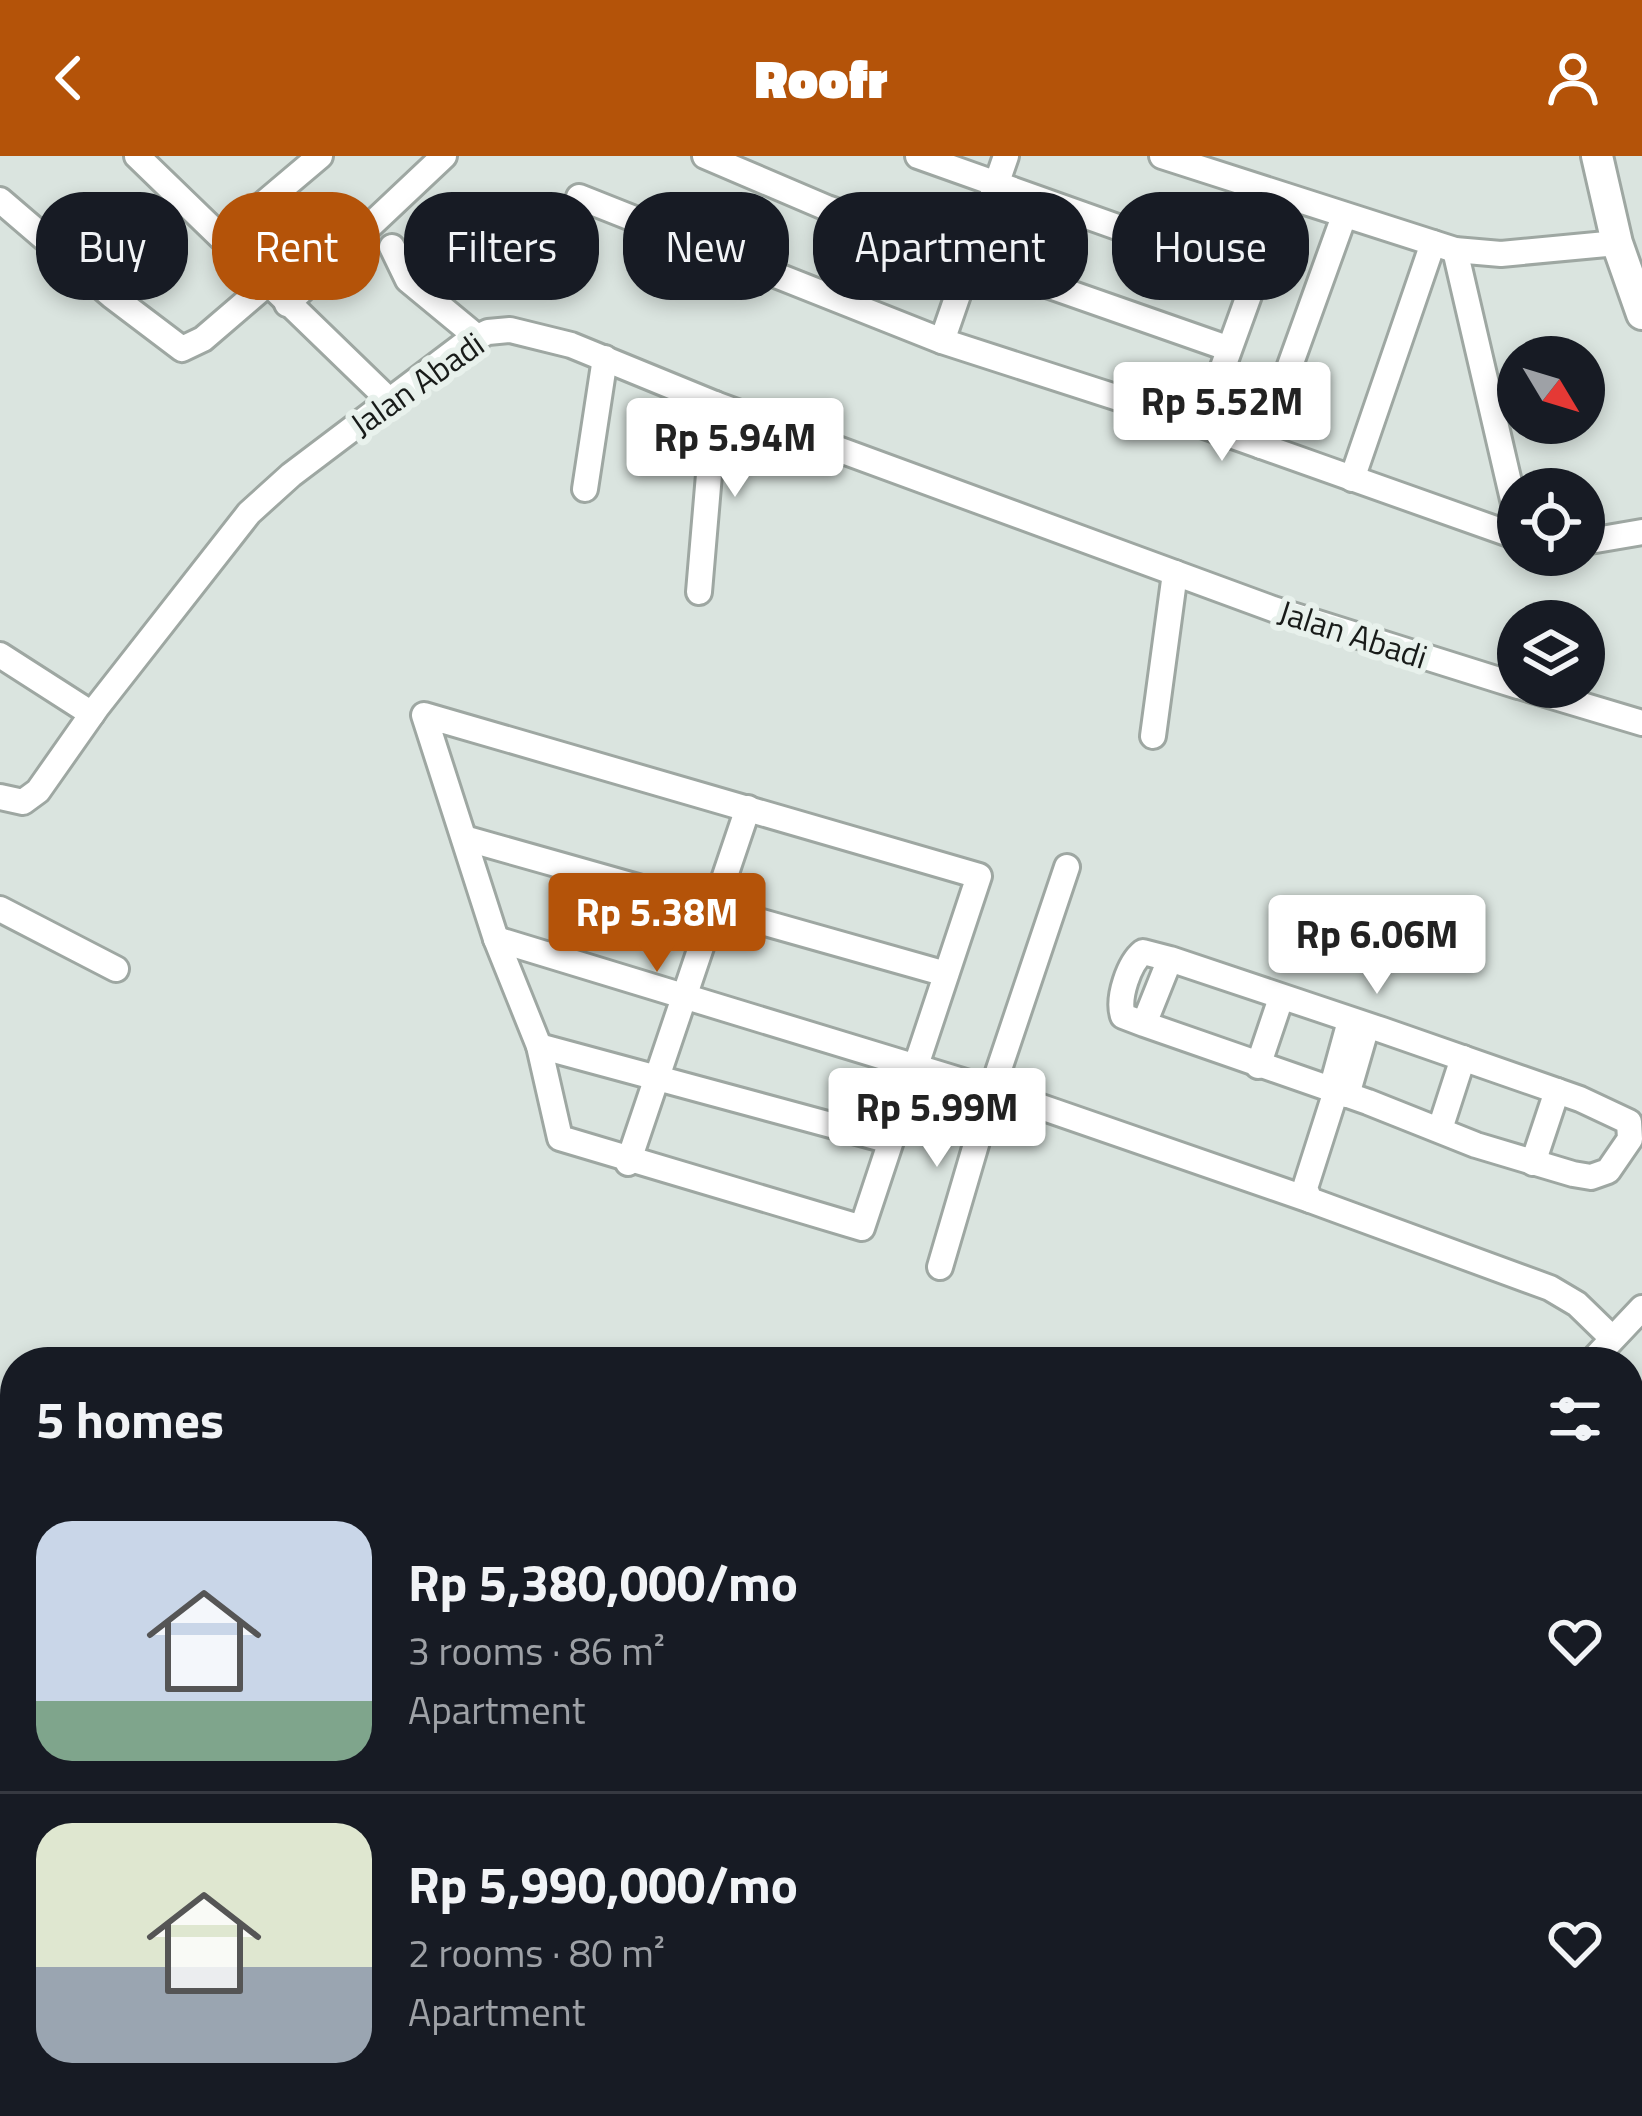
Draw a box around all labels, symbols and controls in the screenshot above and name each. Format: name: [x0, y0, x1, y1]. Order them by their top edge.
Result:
text: Roofr: [754, 37, 888, 119]
icon: back: [36, 45, 102, 111]
icon: person: [1540, 45, 1606, 111]
chip: Buy: [36, 192, 188, 300]
chip: Rent: [212, 192, 380, 300]
chip: Filters: [404, 192, 599, 300]
chip: New: [623, 192, 789, 300]
chip: Apartment: [813, 192, 1088, 300]
chip: House: [1112, 192, 1309, 300]
street label: Jalan Abadi: [340, 320, 494, 448]
north arrow: [1497, 336, 1605, 444]
map controls: [1497, 336, 1605, 708]
pin: Rp 5.52M: [1098, 362, 1346, 464]
text: Rp 5.52M: [1141, 371, 1303, 430]
pin: Rp 5.94M: [611, 398, 859, 500]
text: Rp 5.94M: [654, 407, 816, 466]
button: locate: [1497, 468, 1605, 576]
street label: Jalan Abadi: [1272, 587, 1434, 681]
button: layers: [1497, 600, 1605, 708]
pin: Rp 5.38M: [533, 873, 781, 975]
text: Rp 5.38M: [576, 882, 738, 941]
pin: Rp 6.06M: [1253, 895, 1501, 997]
text: Rp 6.06M: [1296, 904, 1458, 963]
pin: Rp 5.99M: [813, 1068, 1061, 1170]
text: Rp 5.99M: [856, 1077, 1018, 1136]
text: 5 homes: [36, 1380, 224, 1458]
icon: filters: [1542, 1386, 1608, 1452]
text: Rp 5,380,000/mo: [408, 1543, 798, 1621]
icon: home: [132, 1569, 276, 1713]
icon: heart: [1542, 1608, 1608, 1674]
text: 3 rooms · 86 m²: [408, 1621, 665, 1680]
text: Apartment: [408, 1680, 585, 1739]
text: Rp 5,990,000/mo: [408, 1845, 798, 1923]
icon: home: [132, 1871, 276, 2015]
icon: heart: [1542, 1910, 1608, 1976]
text: 2 rooms · 80 m²: [408, 1923, 665, 1982]
text: Apartment: [408, 1982, 585, 2041]

